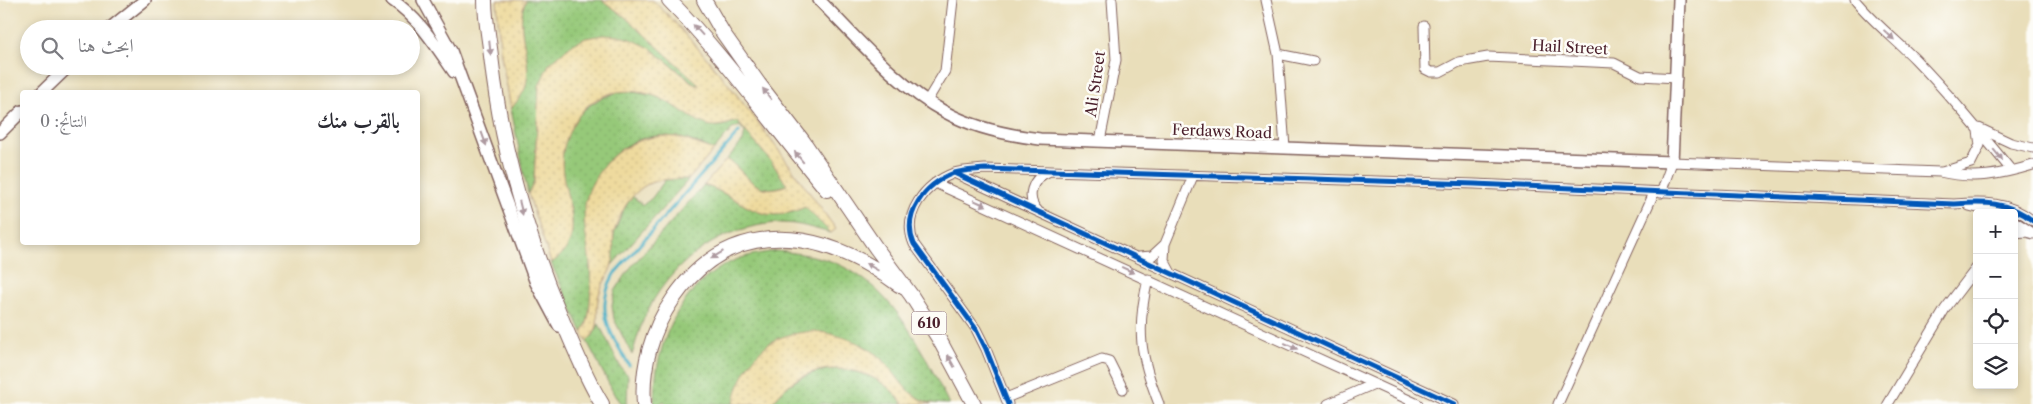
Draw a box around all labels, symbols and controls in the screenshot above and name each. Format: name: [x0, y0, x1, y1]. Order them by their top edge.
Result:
search box: [20, 20, 420, 75]
one-way arrow: [692, 24, 704, 36]
one-way arrow: [1883, 29, 1895, 41]
icon: search: [38, 34, 66, 62]
text: ابحث هنا: [78, 34, 134, 57]
street label: Hail Street: [1531, 36, 1609, 59]
one-way arrow: [486, 41, 494, 57]
street label: Ali Street: [1081, 49, 1109, 119]
one-way arrow: [761, 88, 772, 101]
text: بالقرب منك: [317, 108, 400, 133]
text: النتائج: 0: [40, 111, 87, 131]
street label: Ferdaws Road: [1172, 120, 1272, 142]
one-way arrow: [481, 131, 488, 146]
one-way arrow: [1993, 148, 2004, 161]
one-way arrow: [794, 151, 805, 164]
one-way arrow: [973, 199, 987, 207]
one-way arrow: [517, 200, 525, 215]
map controls: [1973, 209, 2018, 389]
button: +: [1973, 209, 2018, 254]
one-way arrow: [711, 251, 724, 260]
button: −: [1973, 254, 2018, 299]
one-way arrow: [865, 262, 878, 271]
one-way arrow: [1121, 266, 1135, 274]
button: locate: [1973, 299, 2018, 344]
road number: 610: [912, 312, 946, 334]
one-way arrow: [1284, 342, 1298, 350]
button: layers: [1973, 344, 2018, 389]
one-way arrow: [947, 354, 955, 368]

